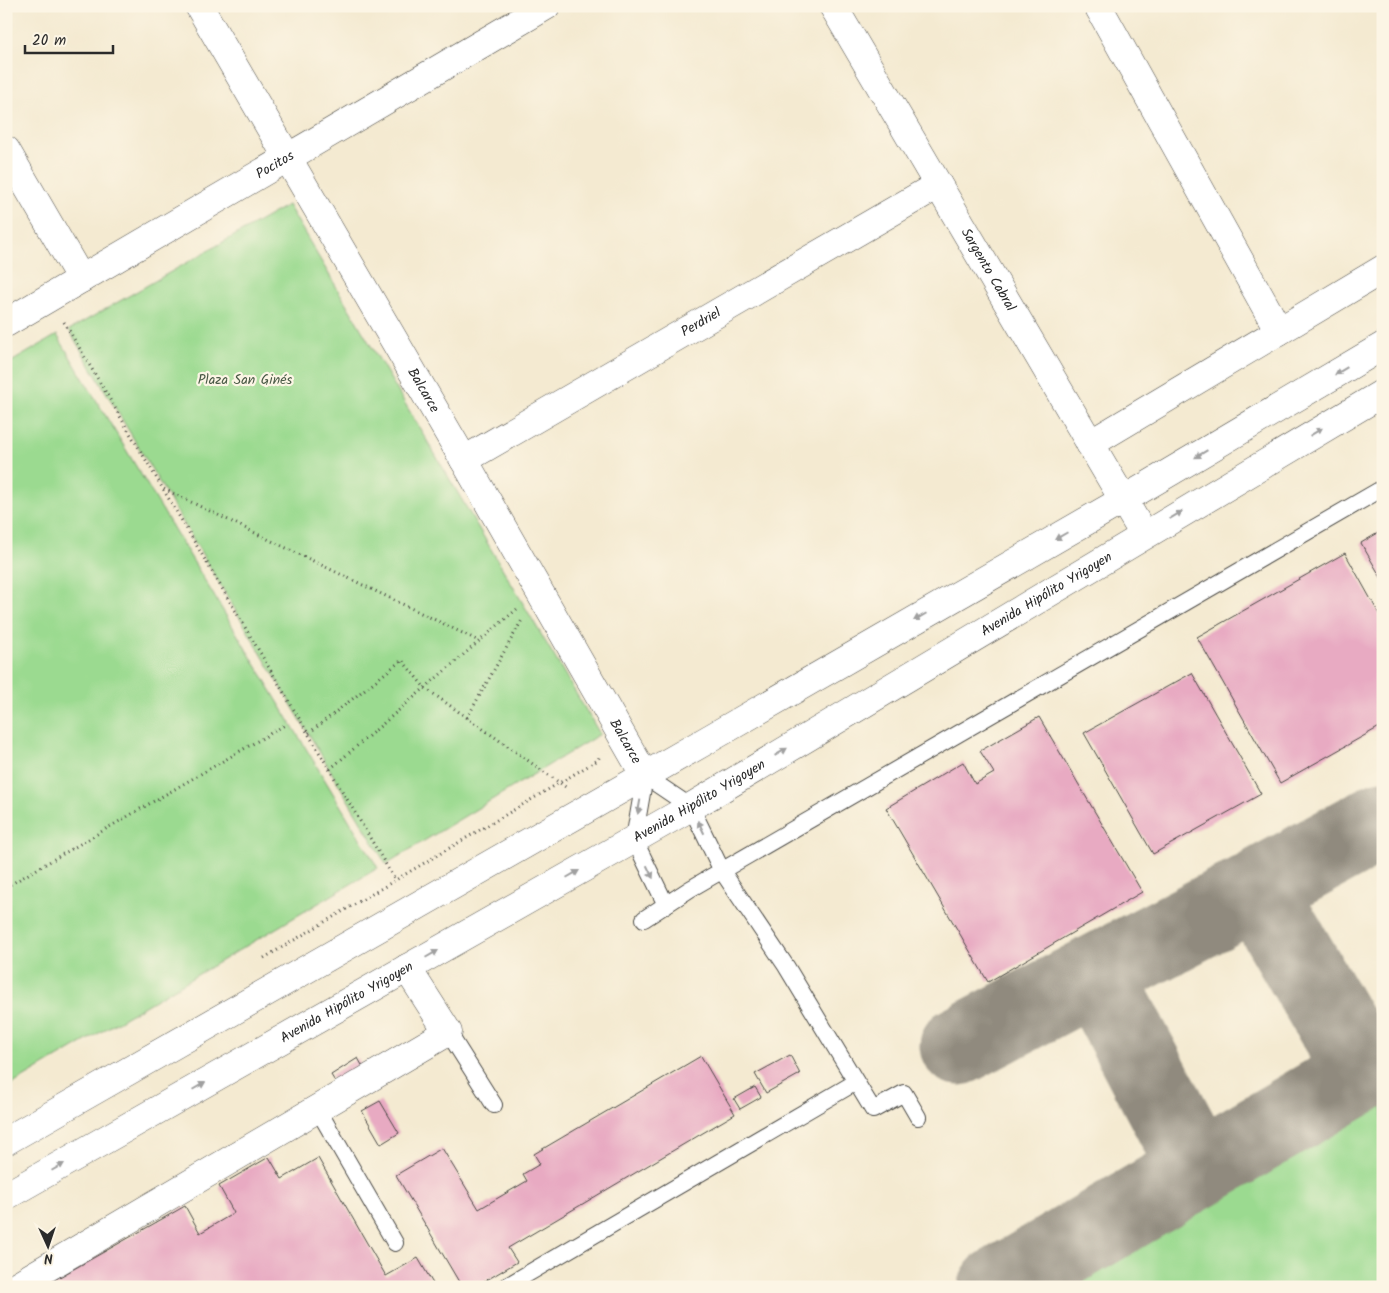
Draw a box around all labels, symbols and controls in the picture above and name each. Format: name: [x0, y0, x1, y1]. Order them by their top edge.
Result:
scale bar: [25, 22, 112, 54]
text: 20 m: [32, 29, 66, 53]
street label: Pocitos: [252, 145, 298, 185]
street label: Sargento Cabral: [955, 224, 1022, 316]
street label: Perdriel: [677, 302, 726, 343]
street label: Balcarce: [401, 364, 446, 418]
one-way arrow: [1334, 366, 1347, 375]
park label: Plaza San Ginés: [198, 369, 292, 391]
one-way arrow: [1309, 428, 1322, 437]
one-way arrow: [1194, 449, 1208, 458]
one-way arrow: [1169, 511, 1182, 520]
one-way arrow: [1054, 531, 1067, 540]
street label: Avenida Hipólito Yrigoyen: [976, 546, 1117, 642]
one-way arrow: [913, 613, 928, 621]
street label: Balcarce: [603, 715, 647, 769]
one-way arrow: [775, 748, 788, 757]
street label: Avenida Hipólito Yrigoyen: [629, 754, 770, 849]
one-way arrow: [635, 800, 643, 816]
one-way arrow: [697, 820, 705, 834]
one-way arrow: [646, 865, 654, 879]
one-way arrow: [566, 869, 579, 878]
one-way arrow: [424, 950, 439, 958]
street label: Avenida Hipólito Yrigoyen: [276, 956, 418, 1049]
one-way arrow: [192, 1082, 206, 1091]
one-way arrow: [50, 1163, 65, 1171]
north arrow: [22, 1220, 72, 1270]
text: N: [43, 1247, 54, 1269]

